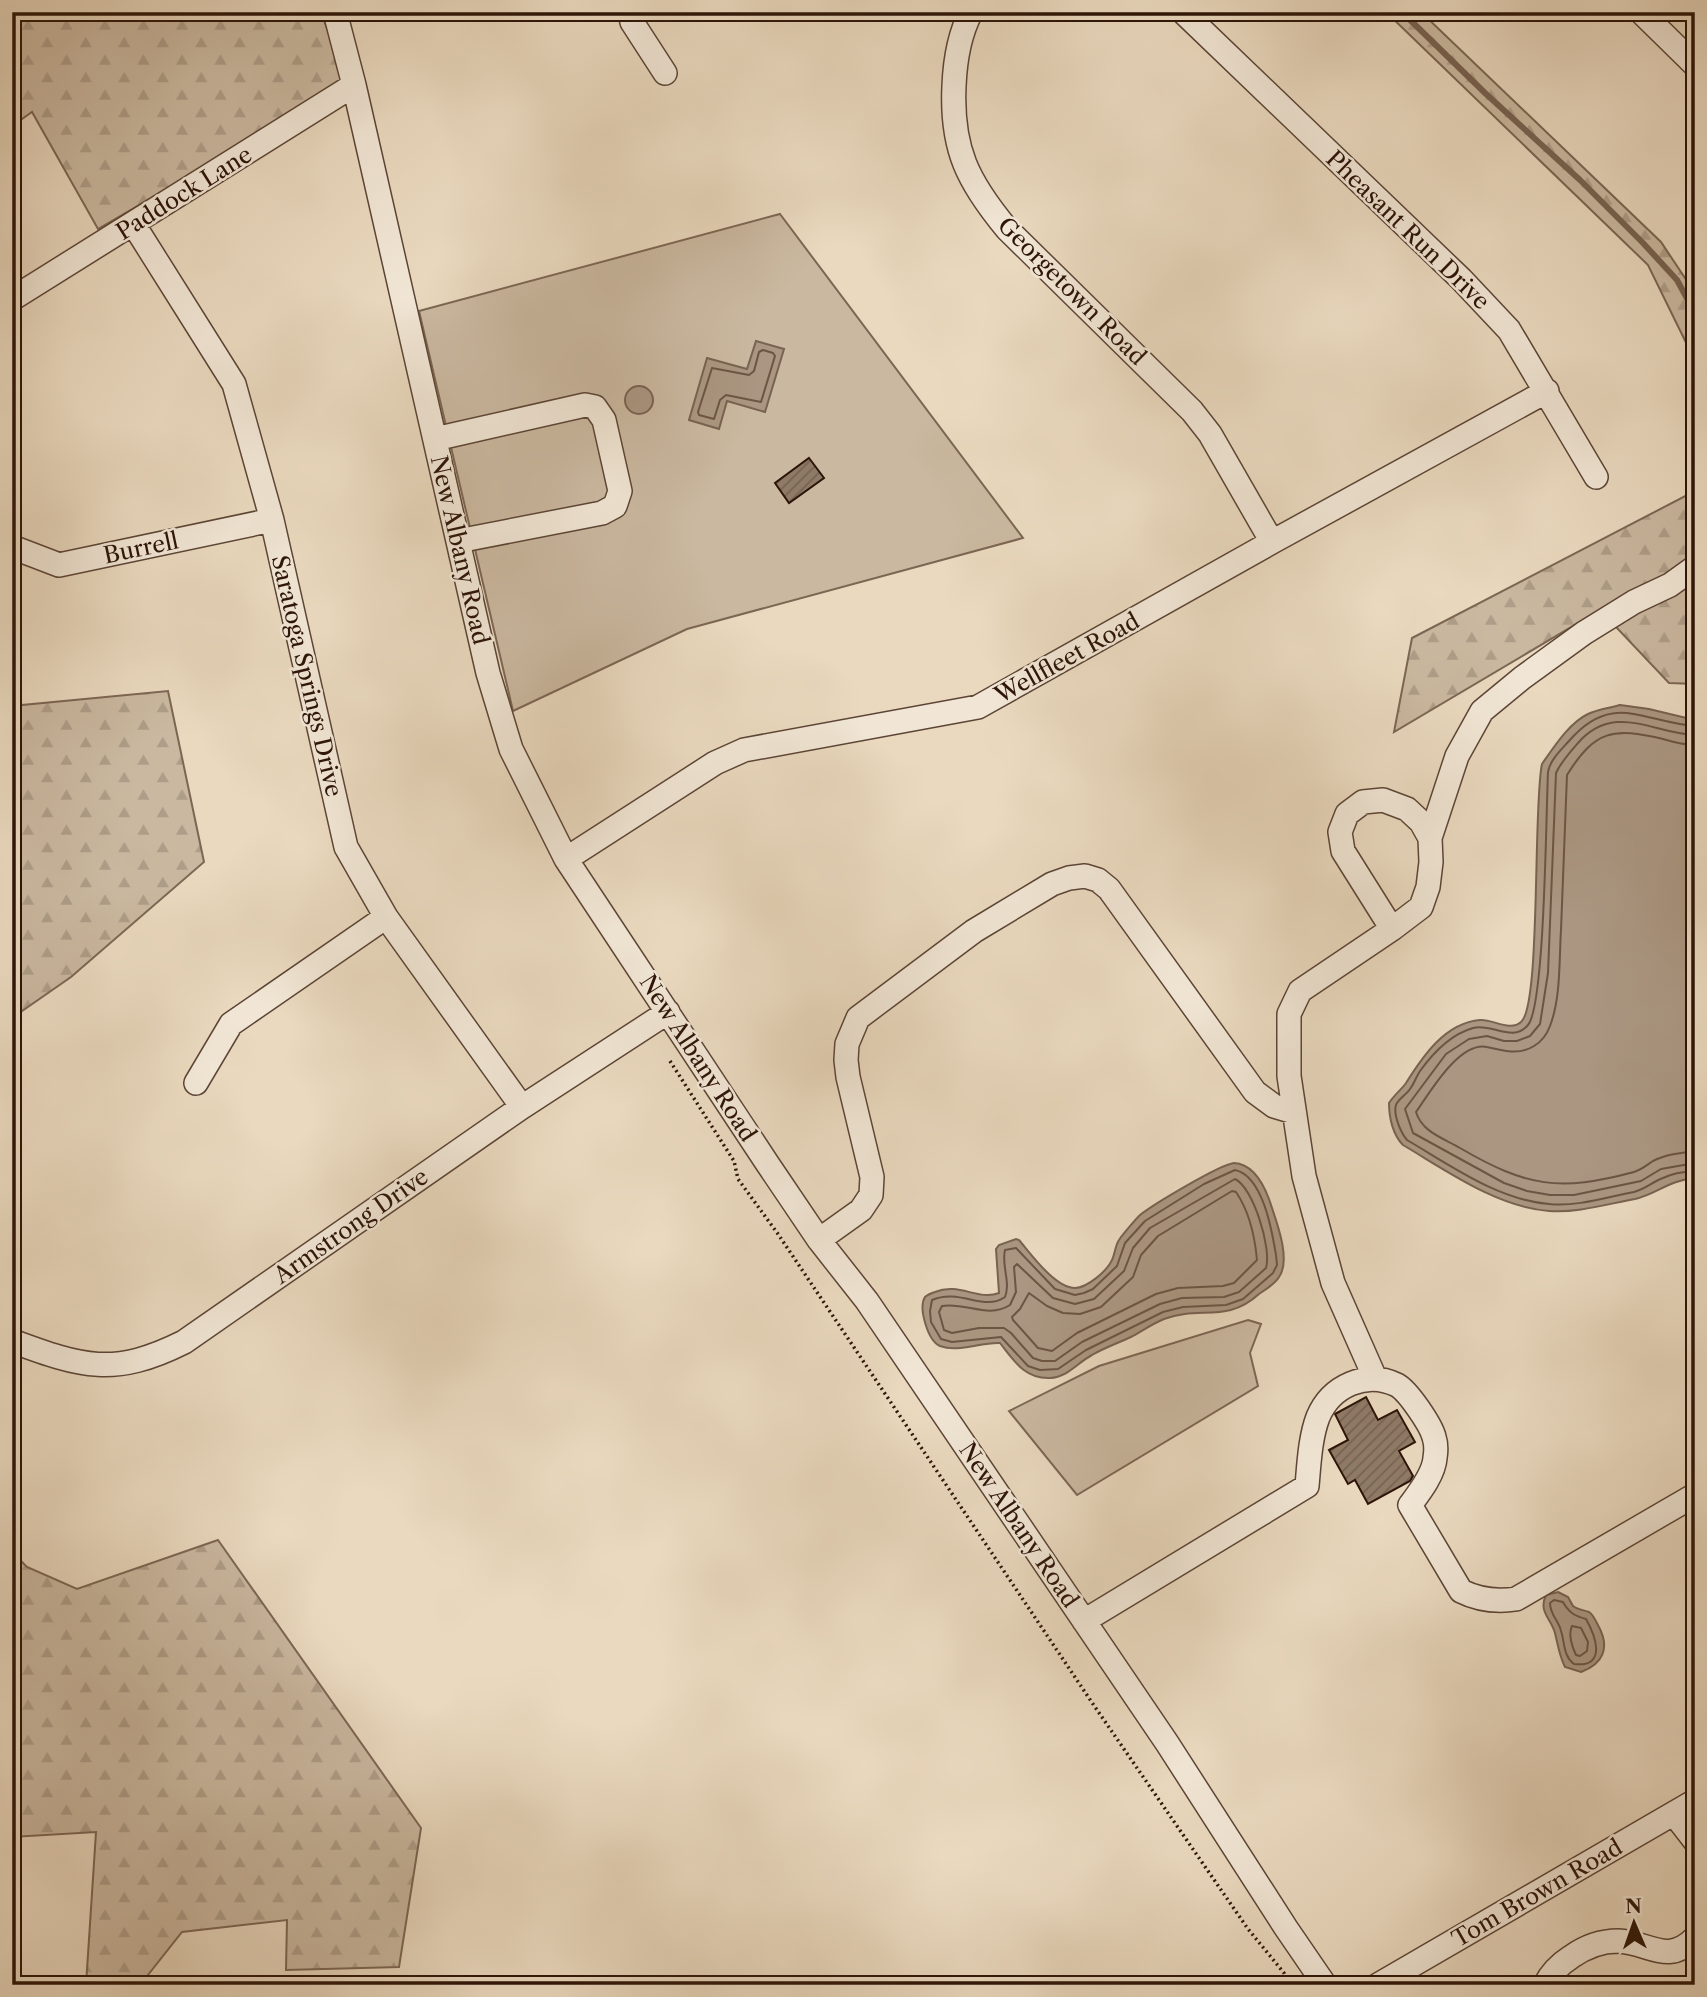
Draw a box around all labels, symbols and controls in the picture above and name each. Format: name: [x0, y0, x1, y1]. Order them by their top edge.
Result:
street label: Paddock Lane: [111, 140, 257, 246]
street label: Pheasant Run Drive: [1320, 145, 1496, 315]
street label: Georgetown Road: [992, 211, 1152, 371]
street label: New Albany Road: [425, 453, 495, 647]
street label: Burrell: [101, 526, 181, 570]
street label: Saratoga Springs Drive: [266, 553, 348, 799]
street label: Wellfleet Road: [989, 607, 1144, 710]
street label: New Albany Road: [634, 969, 762, 1147]
street label: Armstrong Drive: [268, 1162, 434, 1290]
street label: New Albany Road: [953, 1437, 1085, 1613]
street label: Tom Brown Road: [1447, 1833, 1627, 1953]
north arrow: [1598, 1888, 1668, 1958]
text: N: [1625, 1895, 1642, 1918]

